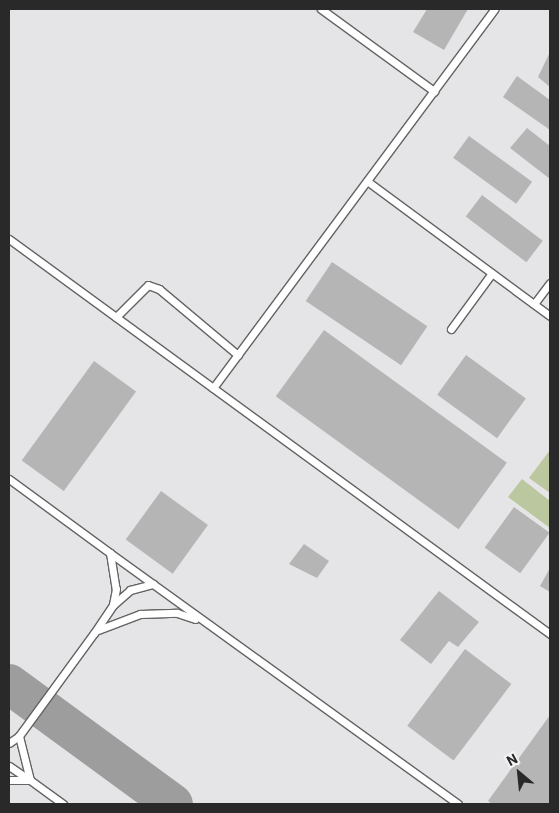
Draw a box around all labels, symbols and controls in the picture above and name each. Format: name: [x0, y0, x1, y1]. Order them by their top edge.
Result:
north arrow: [494, 748, 544, 798]
text: N: [504, 750, 520, 769]

